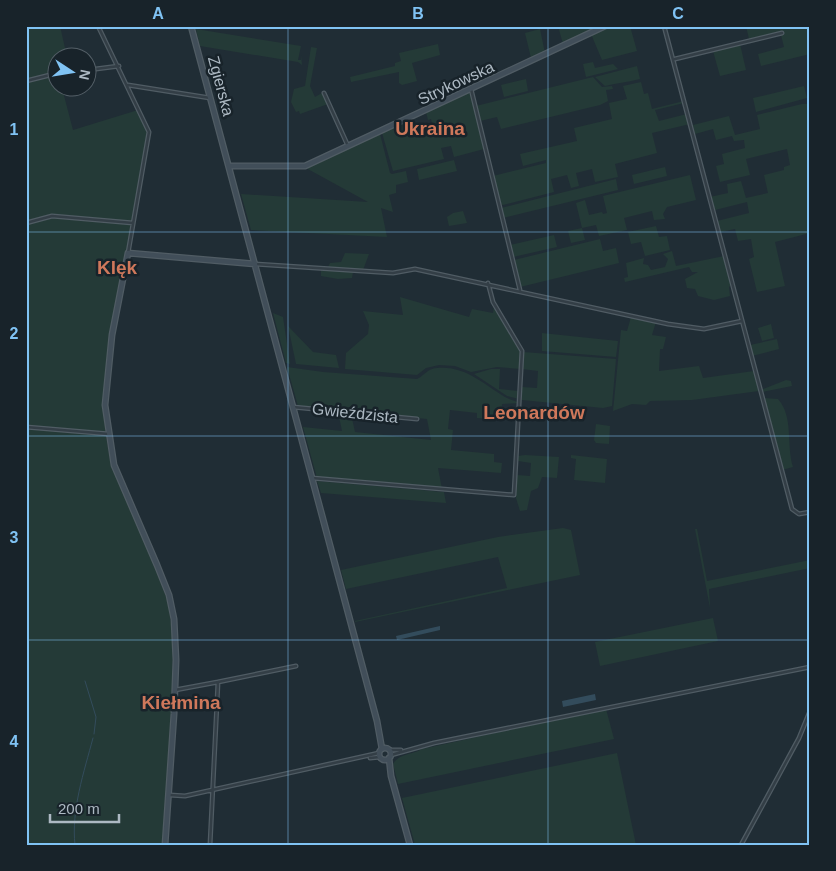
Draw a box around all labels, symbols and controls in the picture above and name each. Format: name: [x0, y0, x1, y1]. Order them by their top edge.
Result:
text: A: [152, 5, 164, 22]
text: B: [412, 5, 424, 22]
text: C: [672, 5, 684, 22]
north arrow: [48, 48, 98, 98]
street label: Zgierska: [205, 54, 237, 118]
street label: Strykowska: [415, 58, 497, 108]
text: N: [76, 68, 94, 81]
district label: Ukraina: [395, 118, 465, 139]
text: 1: [10, 121, 19, 138]
district label: Klęk: [97, 257, 137, 278]
text: 2: [10, 325, 19, 342]
street label: Gwieździsta: [311, 400, 399, 426]
district label: Leonardów: [483, 402, 585, 423]
text: 3: [10, 529, 19, 546]
district label: Kiełmina: [141, 692, 221, 713]
text: 4: [10, 733, 19, 750]
scale bar: [50, 791, 119, 823]
text: 200 m: [58, 800, 100, 817]

